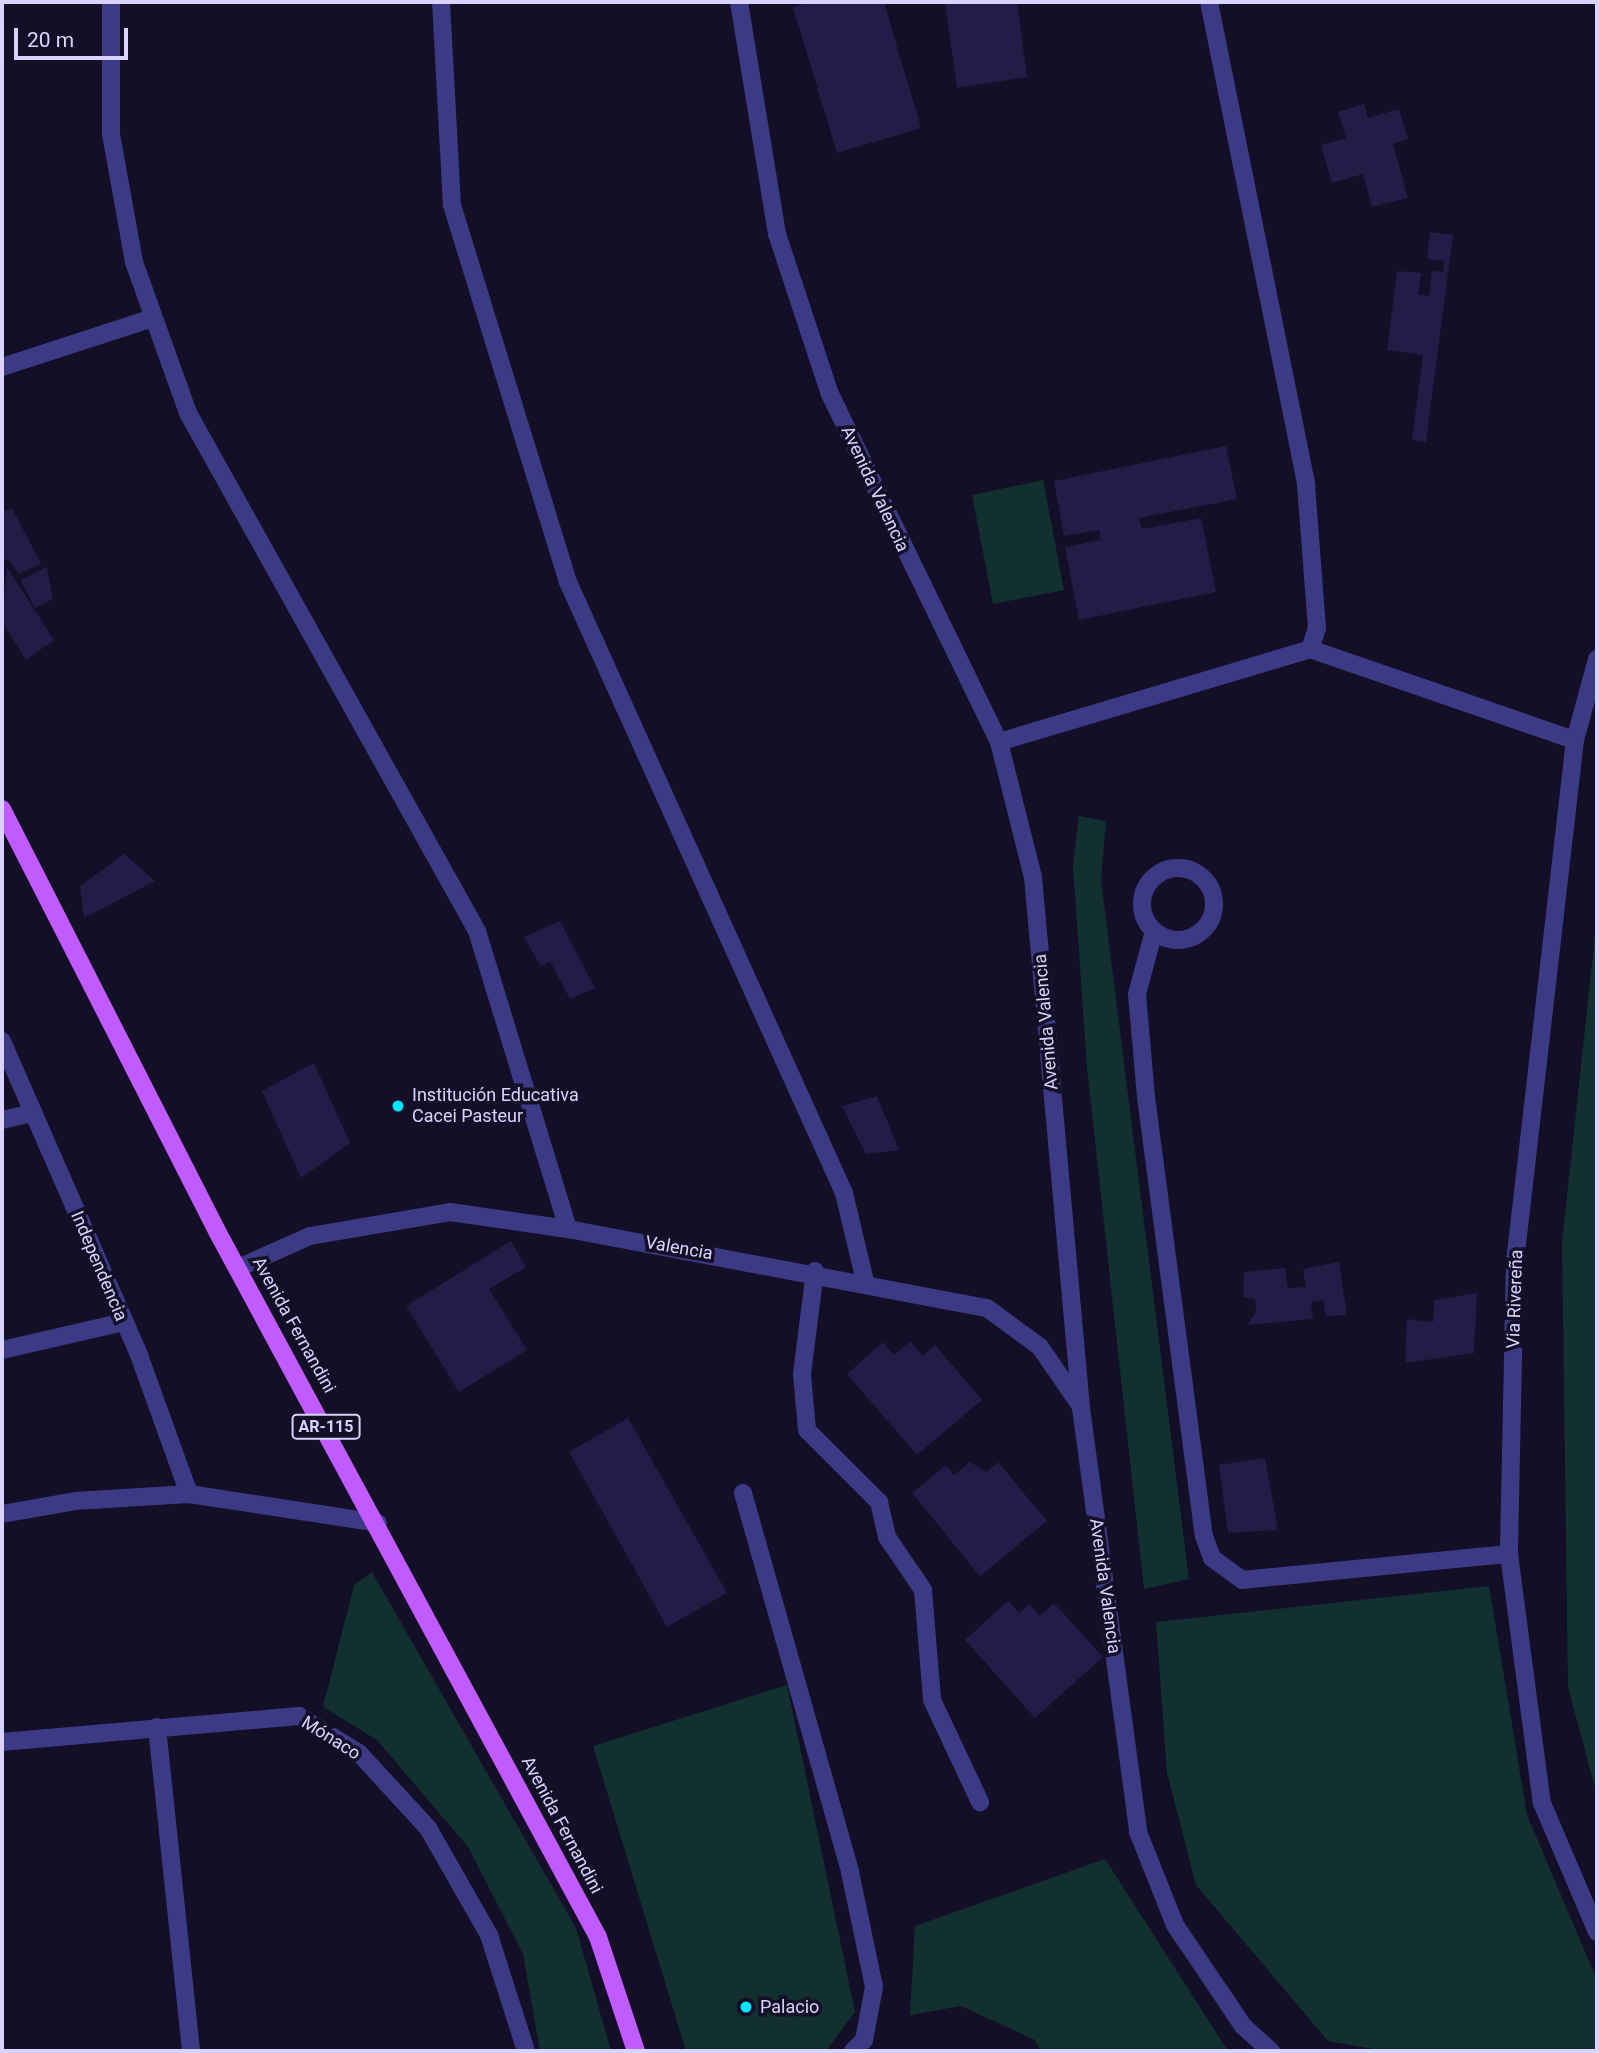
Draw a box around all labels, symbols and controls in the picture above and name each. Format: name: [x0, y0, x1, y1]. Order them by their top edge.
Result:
scale bar: [18, 14, 131, 58]
text: 20 m: [27, 28, 74, 52]
street label: Avenida Valencia: [836, 423, 914, 555]
street label: Avenida Valencia: [1029, 953, 1063, 1091]
place label: Institución Educativa Cacei Pasteur: [412, 1085, 579, 1128]
marker: Institución Educativa Cacei Pasteur: [390, 1098, 406, 1114]
street label: Independencia: [66, 1208, 132, 1324]
street label: Valencia: [643, 1231, 715, 1265]
street label: Via Rivereña: [1502, 1249, 1528, 1349]
street label: Avenida Fernandini: [248, 1253, 340, 1397]
road number: AR-115: [291, 1414, 361, 1440]
street label: Avenida Valencia: [1085, 1517, 1125, 1655]
street label: Mónaco: [298, 1712, 364, 1764]
street label: Avenida Fernandini: [517, 1753, 607, 1897]
place label: Palacio: [760, 1996, 819, 2018]
marker: Palacio: [738, 1999, 754, 2015]

